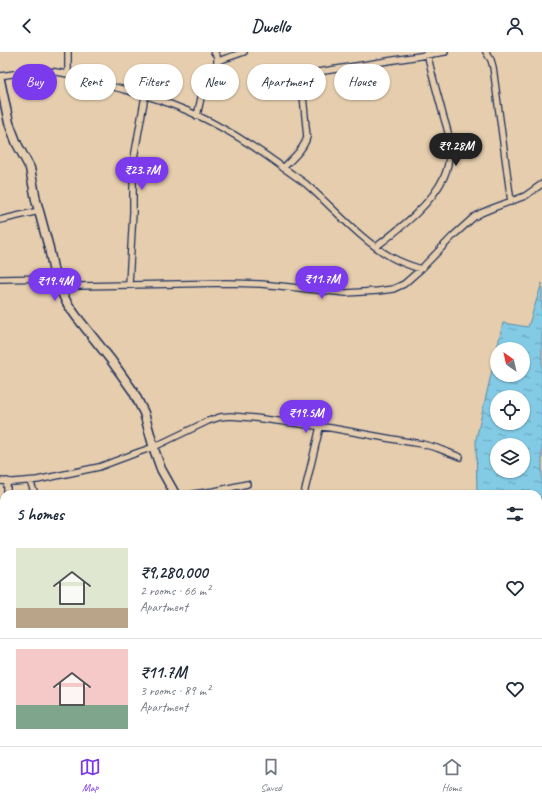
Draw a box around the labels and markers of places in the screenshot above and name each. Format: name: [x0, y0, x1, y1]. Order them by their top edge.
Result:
pin: ₹9.28M: [423, 133, 489, 167]
pin: ₹23.7M: [109, 157, 175, 191]
pin: ₹11.7M: [289, 266, 355, 300]
pin: ₹19.4M: [22, 268, 88, 302]
pin: ₹19.5M: [273, 400, 339, 434]

